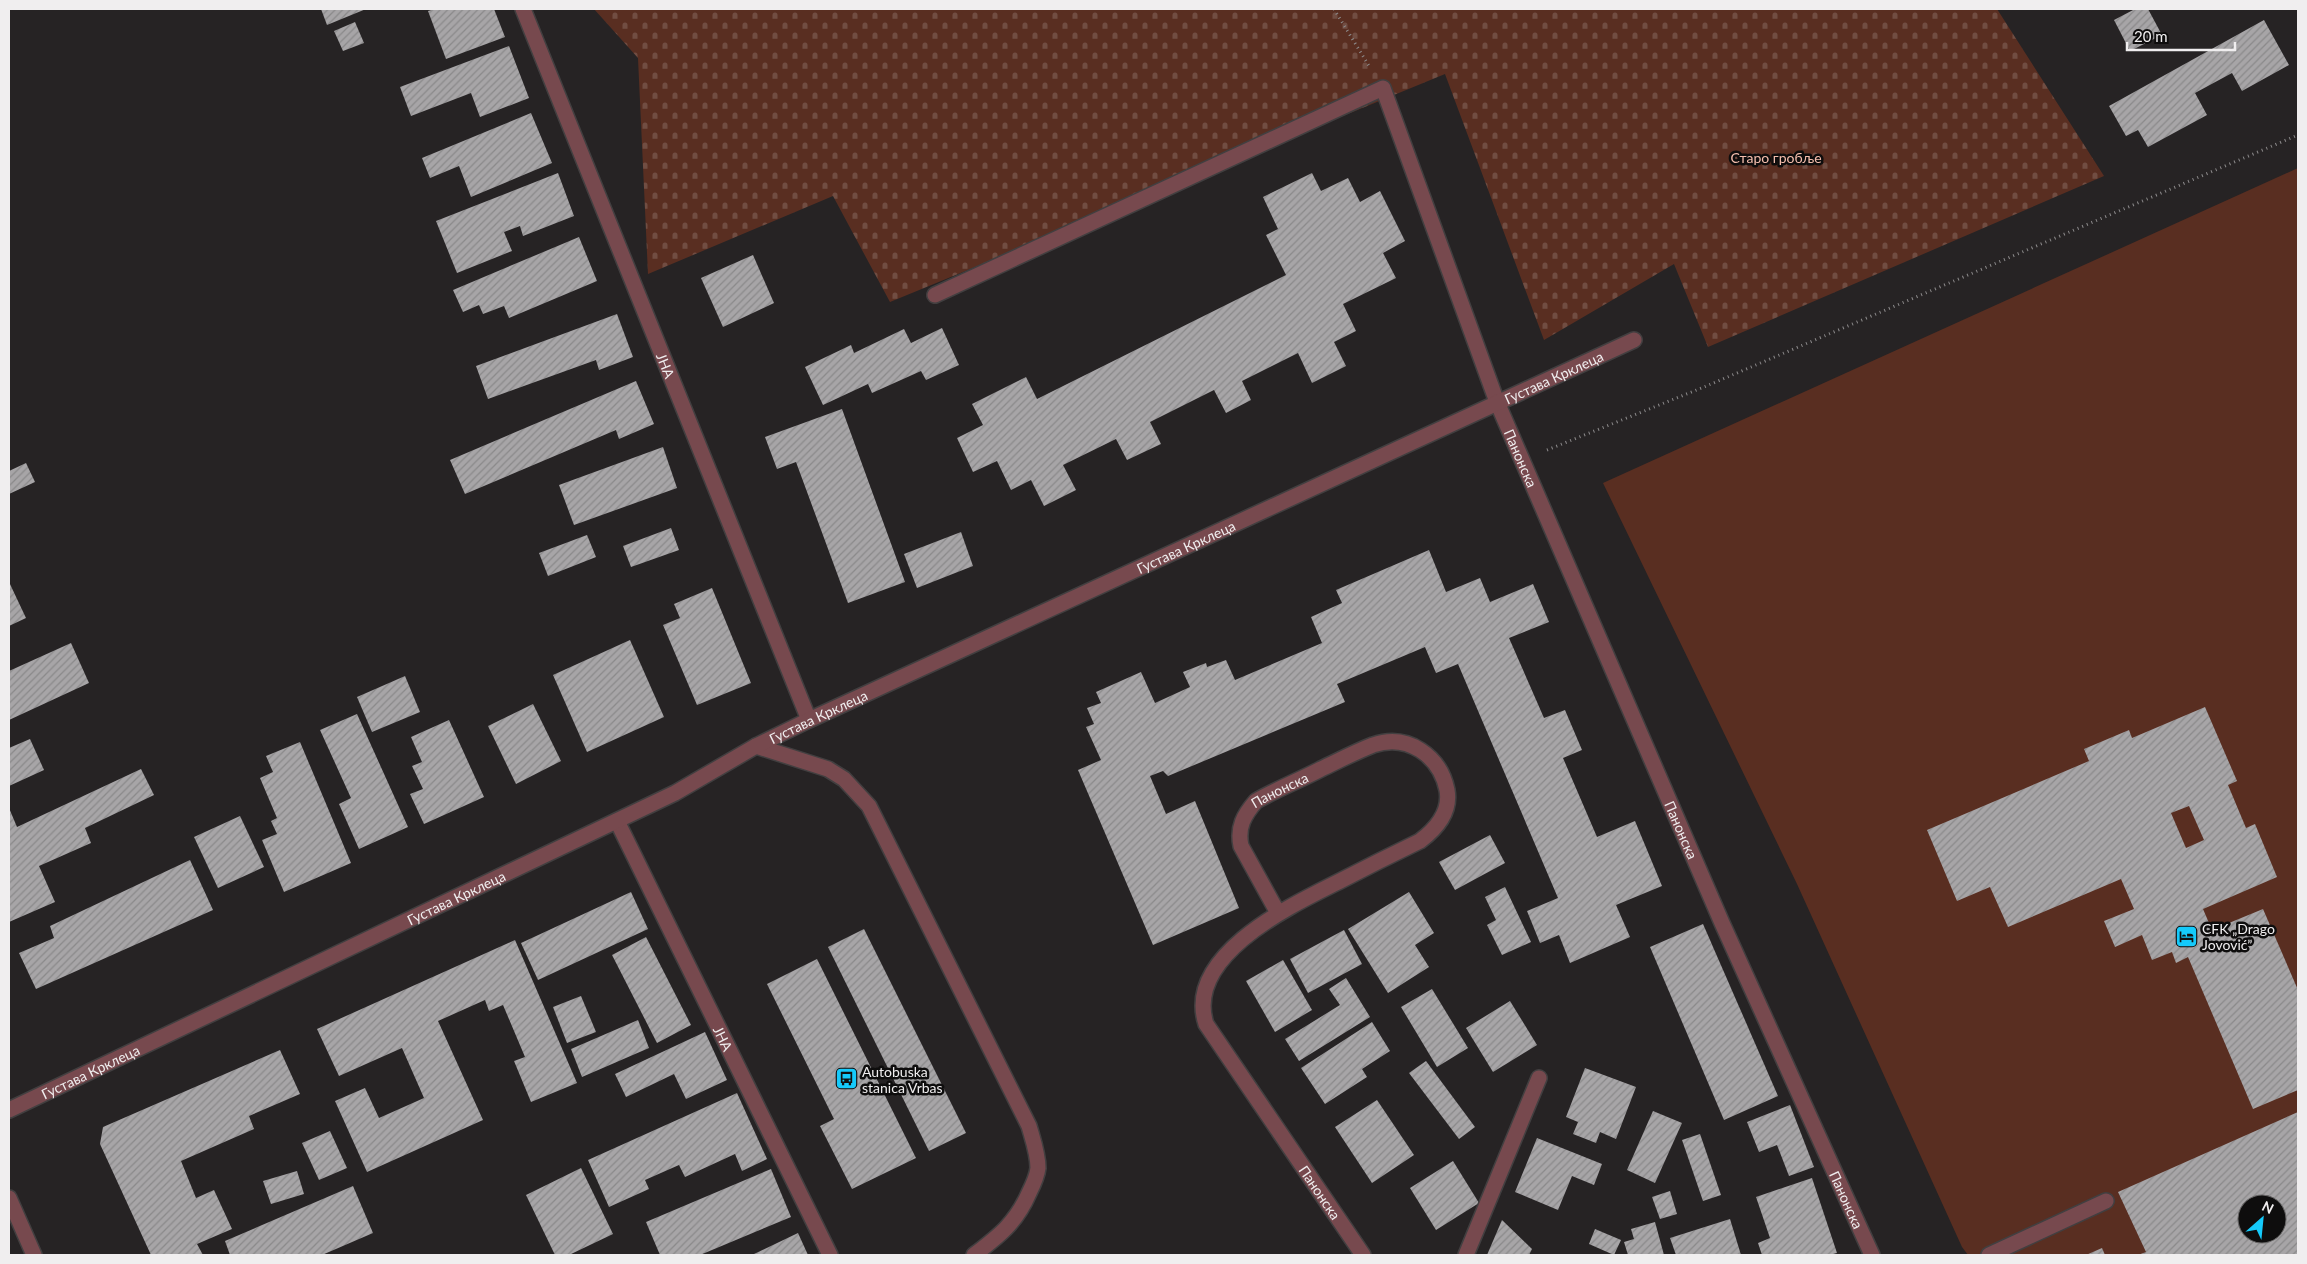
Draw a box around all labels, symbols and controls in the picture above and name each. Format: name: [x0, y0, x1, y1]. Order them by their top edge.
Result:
scale bar: [2127, 20, 2234, 52]
text: 20 m: [2134, 27, 2168, 45]
park label: Старо гробље: [1730, 149, 1822, 166]
street label: Густава Крклеца: [1501, 347, 1606, 407]
street label: ЈНА: [654, 350, 679, 381]
street label: Панонска: [1501, 426, 1541, 490]
street label: Густава Крклеца: [1134, 516, 1238, 577]
street label: Густава Крклеца: [766, 686, 870, 747]
street label: Панонска: [1248, 768, 1311, 811]
street label: Панонска: [1662, 798, 1702, 862]
street label: Густава Крклеца: [404, 867, 508, 928]
place label: CFK „Drago Jovović”: [2202, 920, 2275, 953]
hotel icon: CFK „Drago Jovović”: [2174, 924, 2198, 948]
street label: ЈНА: [710, 1023, 737, 1054]
street label: Густава Крклеца: [38, 1041, 142, 1102]
place label: Autobuska stanica Vrbas: [862, 1063, 943, 1096]
bus stop icon: Autobuska stanica Vrbas: [834, 1067, 858, 1091]
street label: Панонска: [1296, 1162, 1345, 1222]
street label: Панонска: [1827, 1168, 1867, 1231]
north arrow: [2237, 1194, 2287, 1244]
text: N: [2259, 1197, 2277, 1217]

